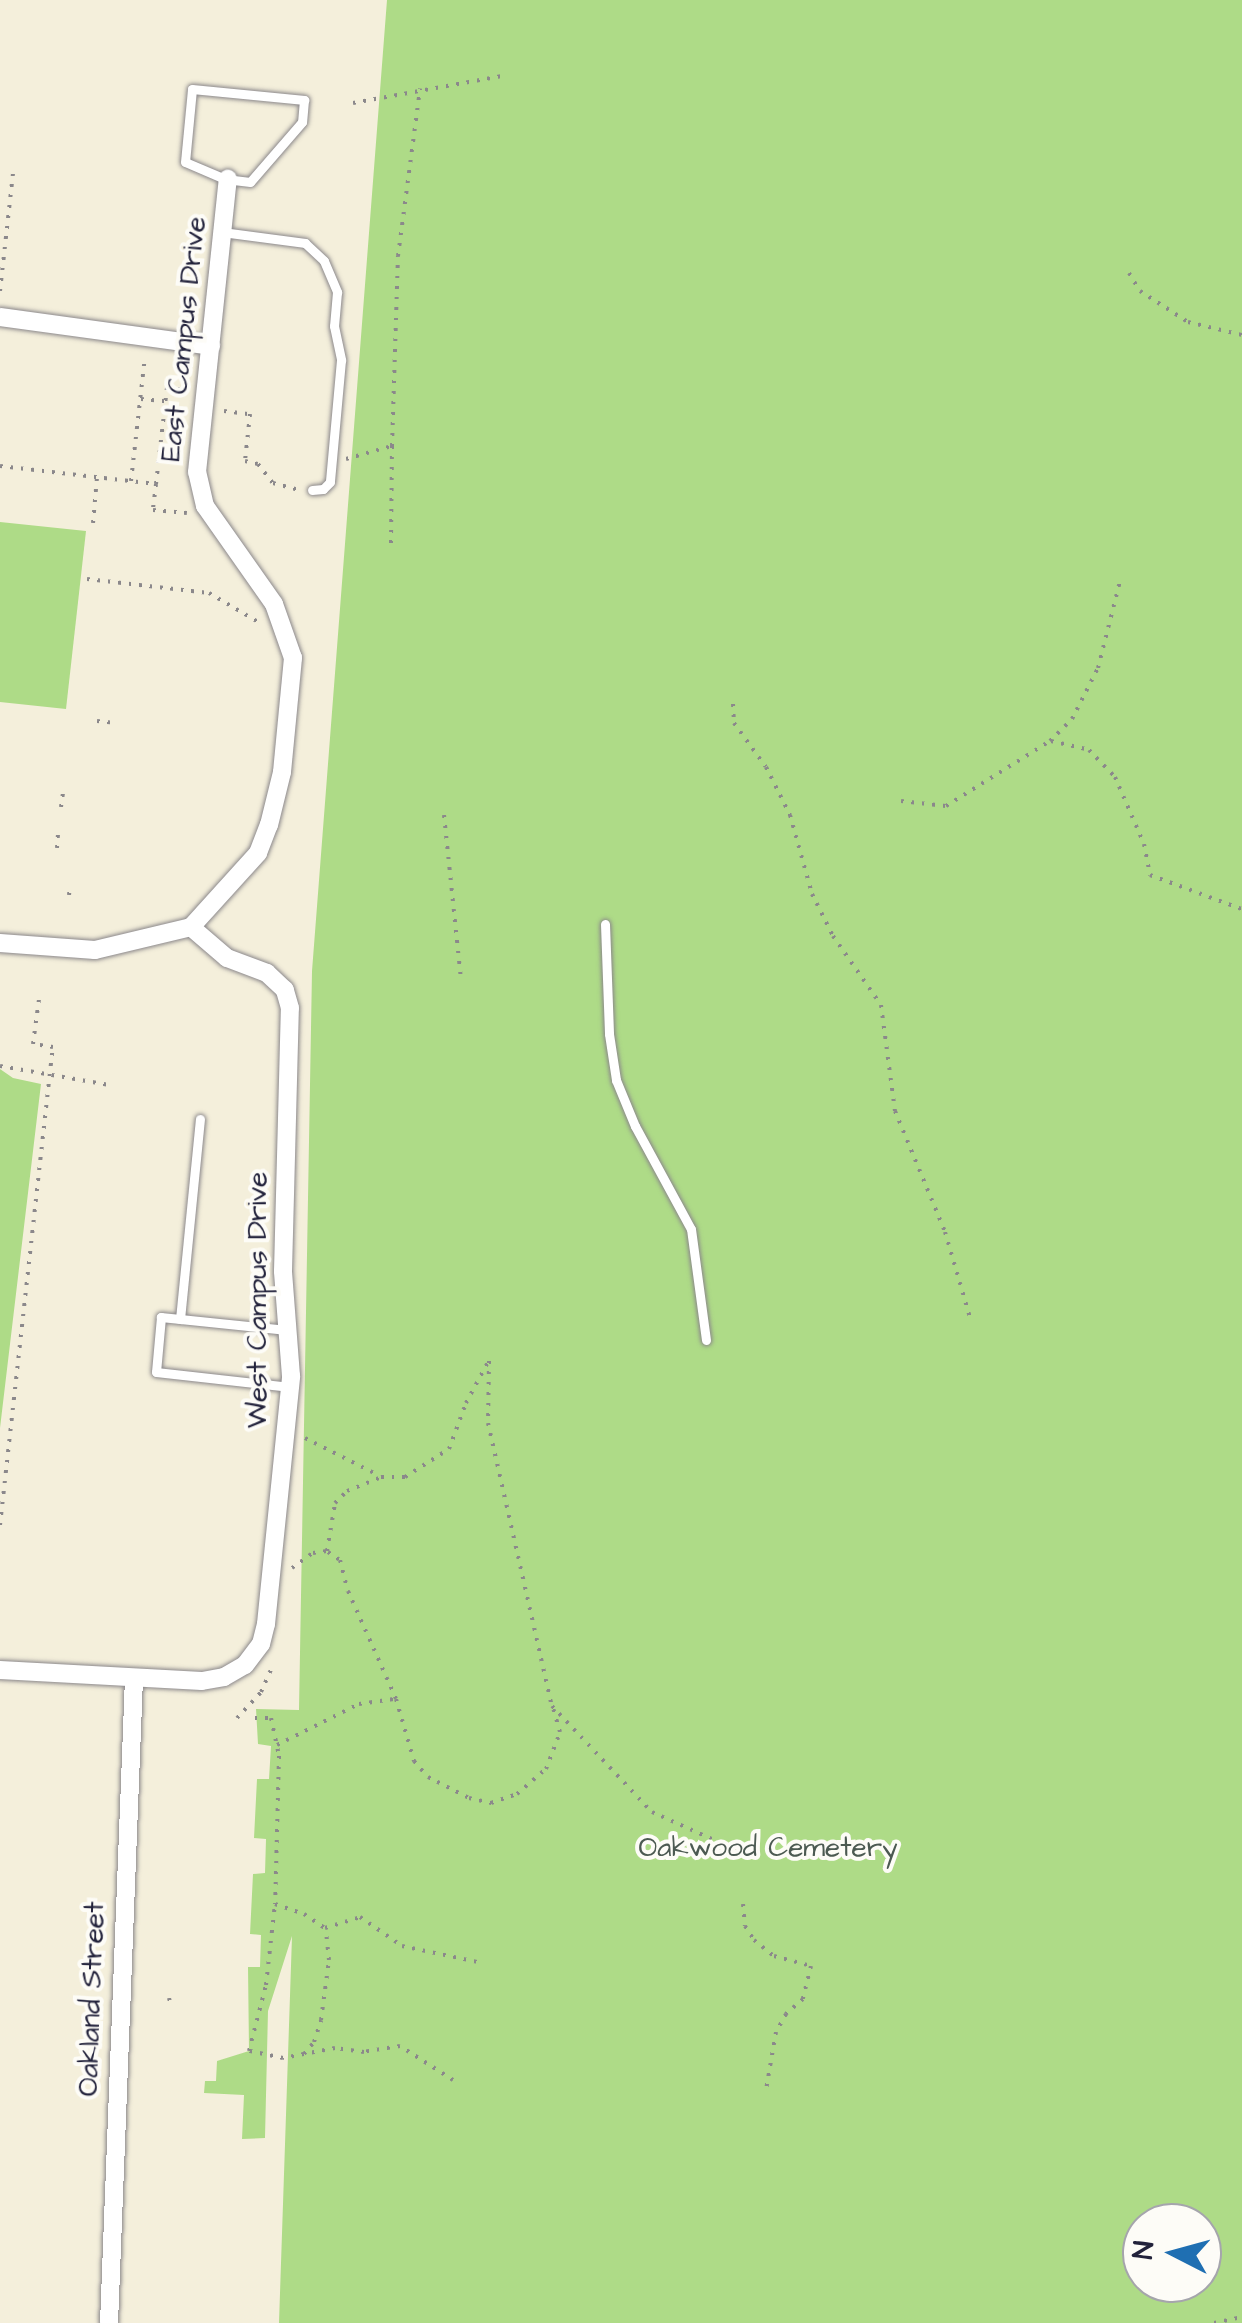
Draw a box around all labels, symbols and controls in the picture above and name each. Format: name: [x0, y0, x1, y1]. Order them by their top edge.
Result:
street label: East Campus Drive: [154, 215, 214, 463]
street label: West Campus Drive: [241, 1172, 275, 1428]
park label: Oakwood Cemetery: [638, 1831, 898, 1865]
street label: Oakland Street: [72, 1901, 112, 2097]
north arrow: [1122, 2203, 1222, 2303]
text: N: [1123, 2239, 1164, 2261]

